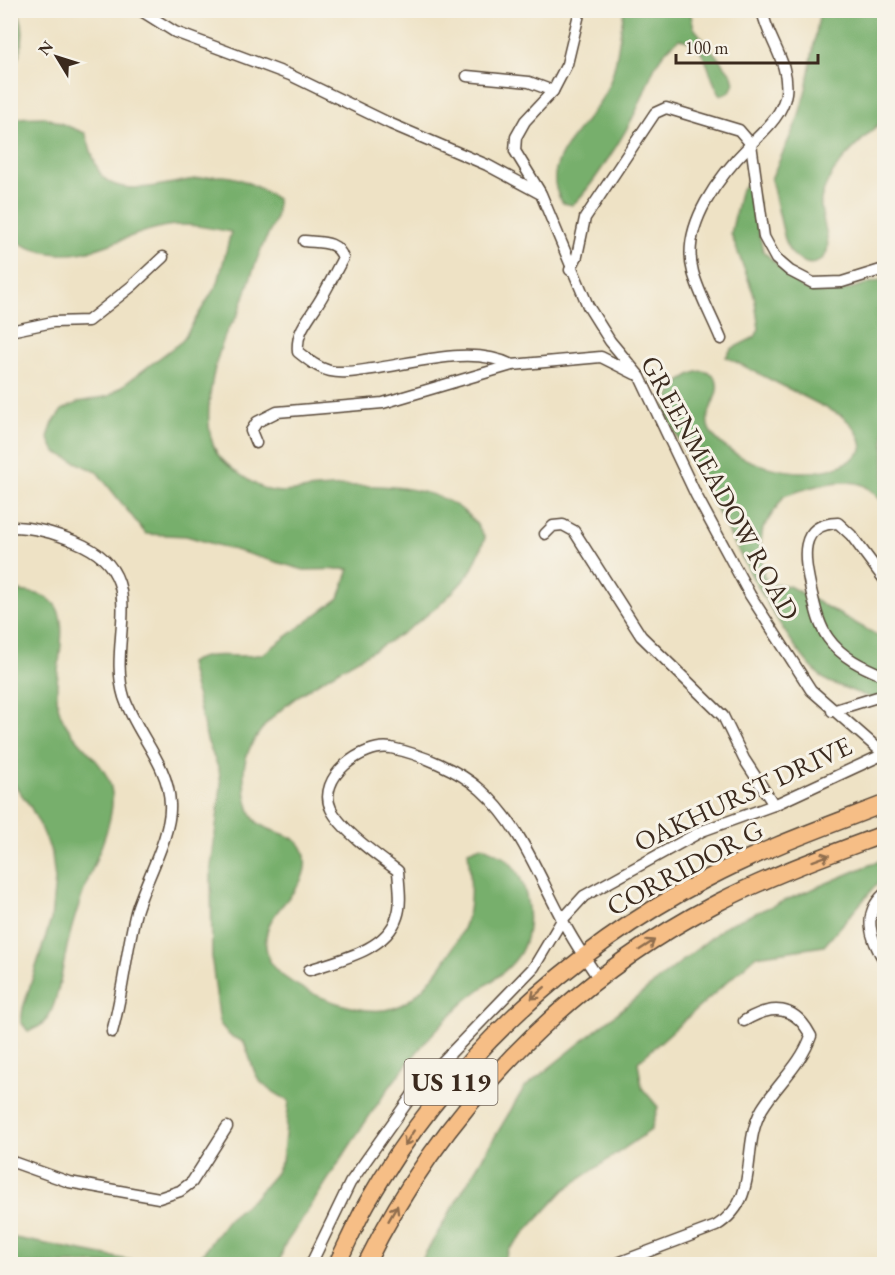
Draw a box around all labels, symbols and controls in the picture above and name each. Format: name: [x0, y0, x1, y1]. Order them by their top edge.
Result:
north arrow: [27, 27, 87, 87]
scale bar: [676, 27, 818, 65]
text: N: [33, 36, 58, 60]
text: 100 m: [685, 36, 729, 59]
street label: GREENMEADOW ROAD: [633, 349, 808, 626]
street label: OAKHURST DRIVE: [628, 728, 857, 859]
street label: CORRIDOR G: [600, 812, 769, 924]
one-way arrow: [811, 852, 830, 863]
one-way arrow: [638, 939, 655, 951]
one-way arrow: [531, 986, 546, 1000]
road number: US 119: [404, 1059, 498, 1105]
one-way arrow: [402, 1129, 414, 1146]
one-way arrow: [388, 1205, 400, 1222]

